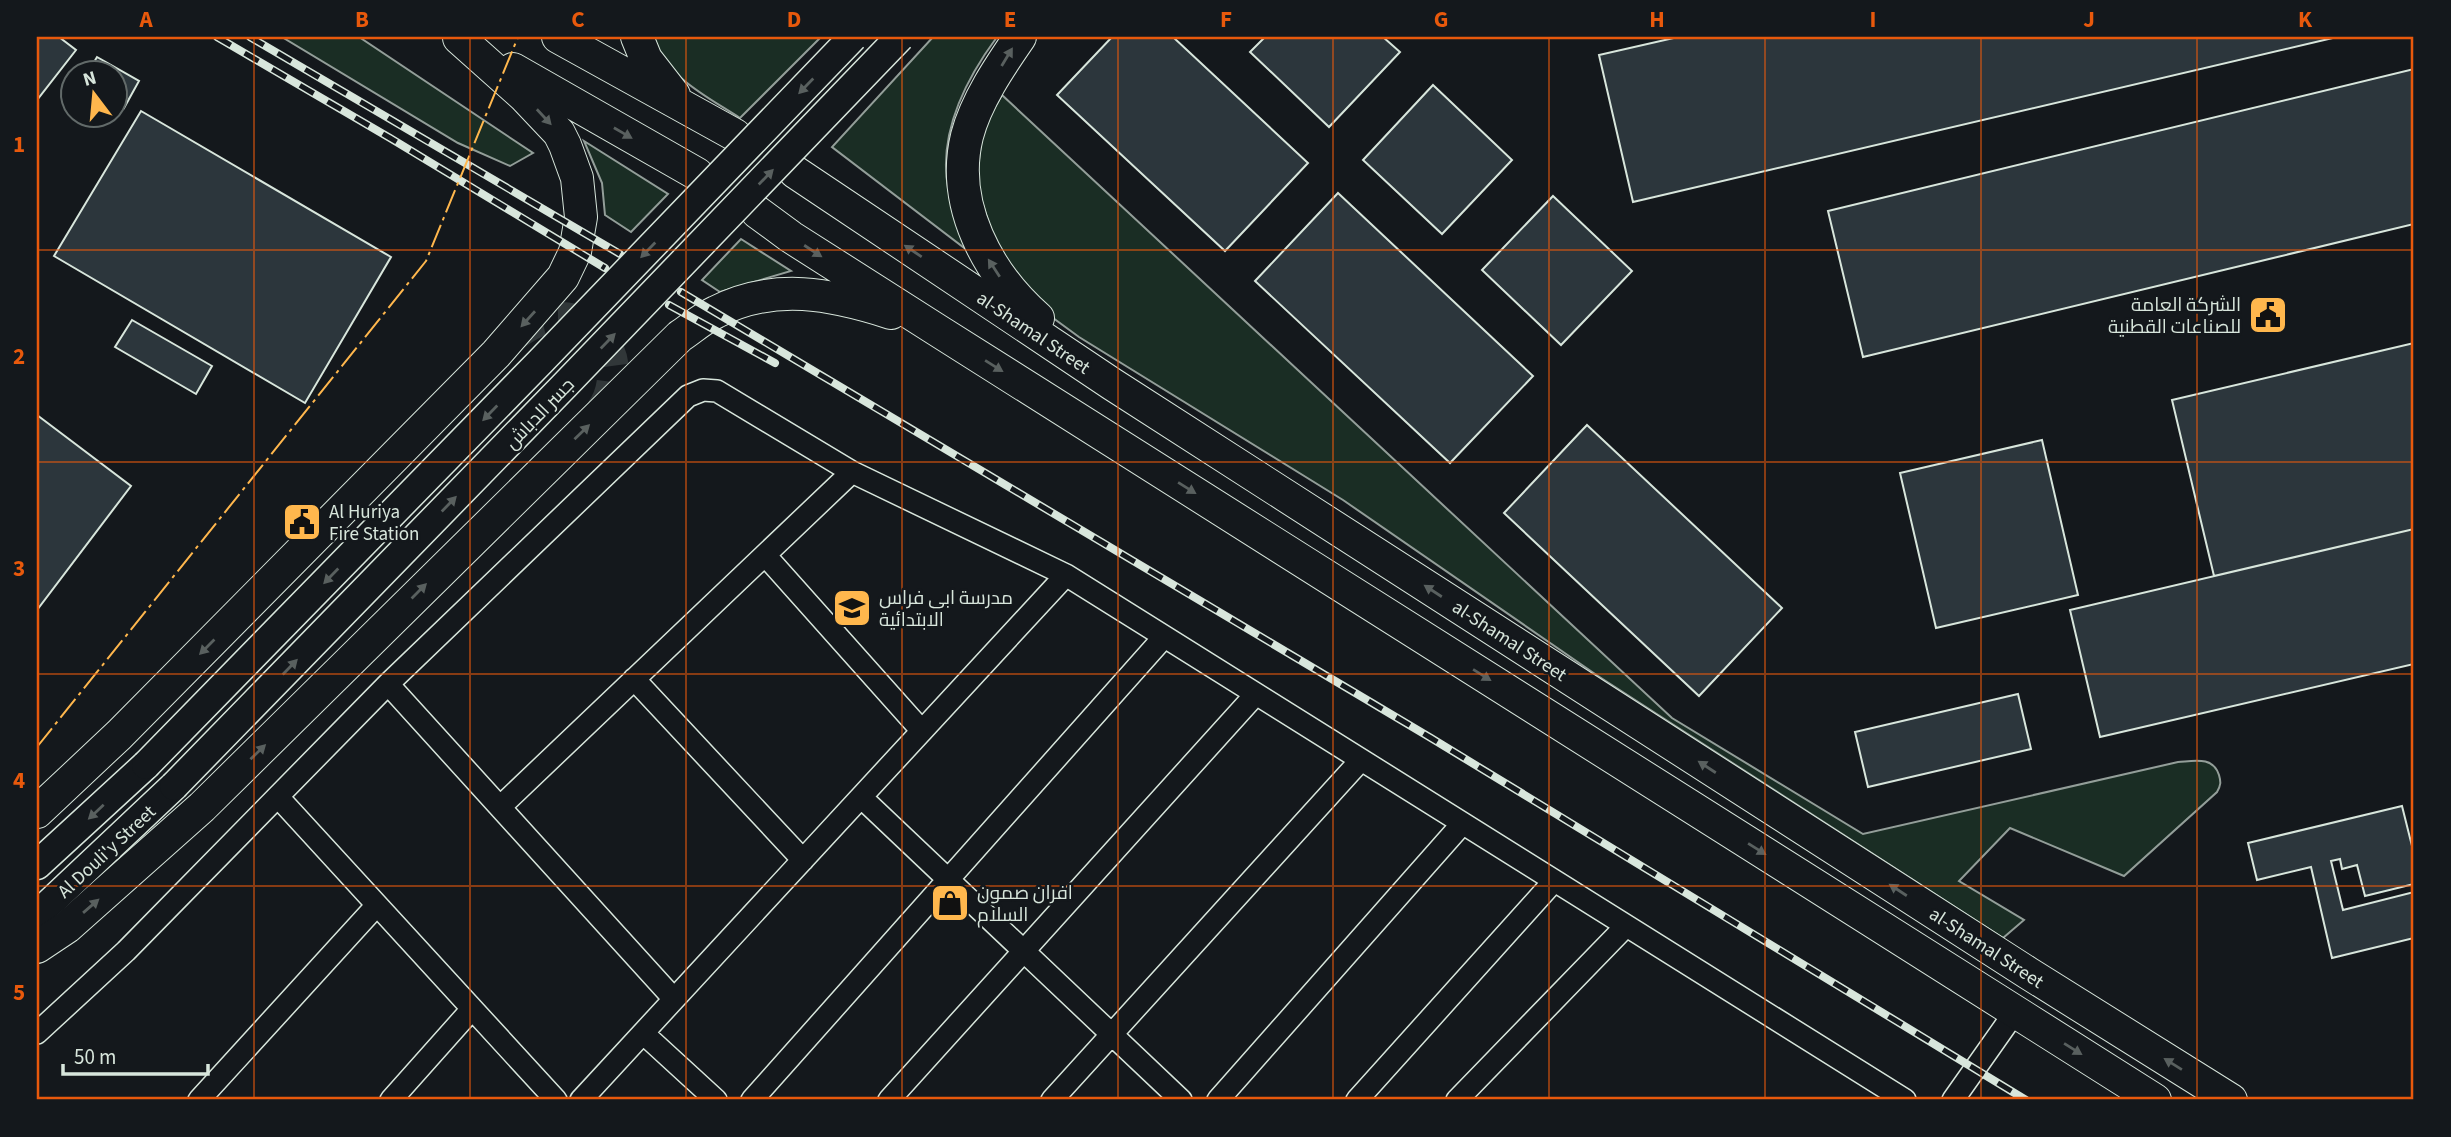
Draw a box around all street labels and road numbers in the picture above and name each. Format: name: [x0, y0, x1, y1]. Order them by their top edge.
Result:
street label: al-Shamal Street: [971, 285, 1096, 382]
street label: جسر الدباش: [499, 372, 581, 456]
street label: al-Shamal Street: [1447, 594, 1572, 689]
street label: Al Douli'y Street: [52, 799, 163, 905]
street label: al-Shamal Street: [1924, 901, 2049, 996]

